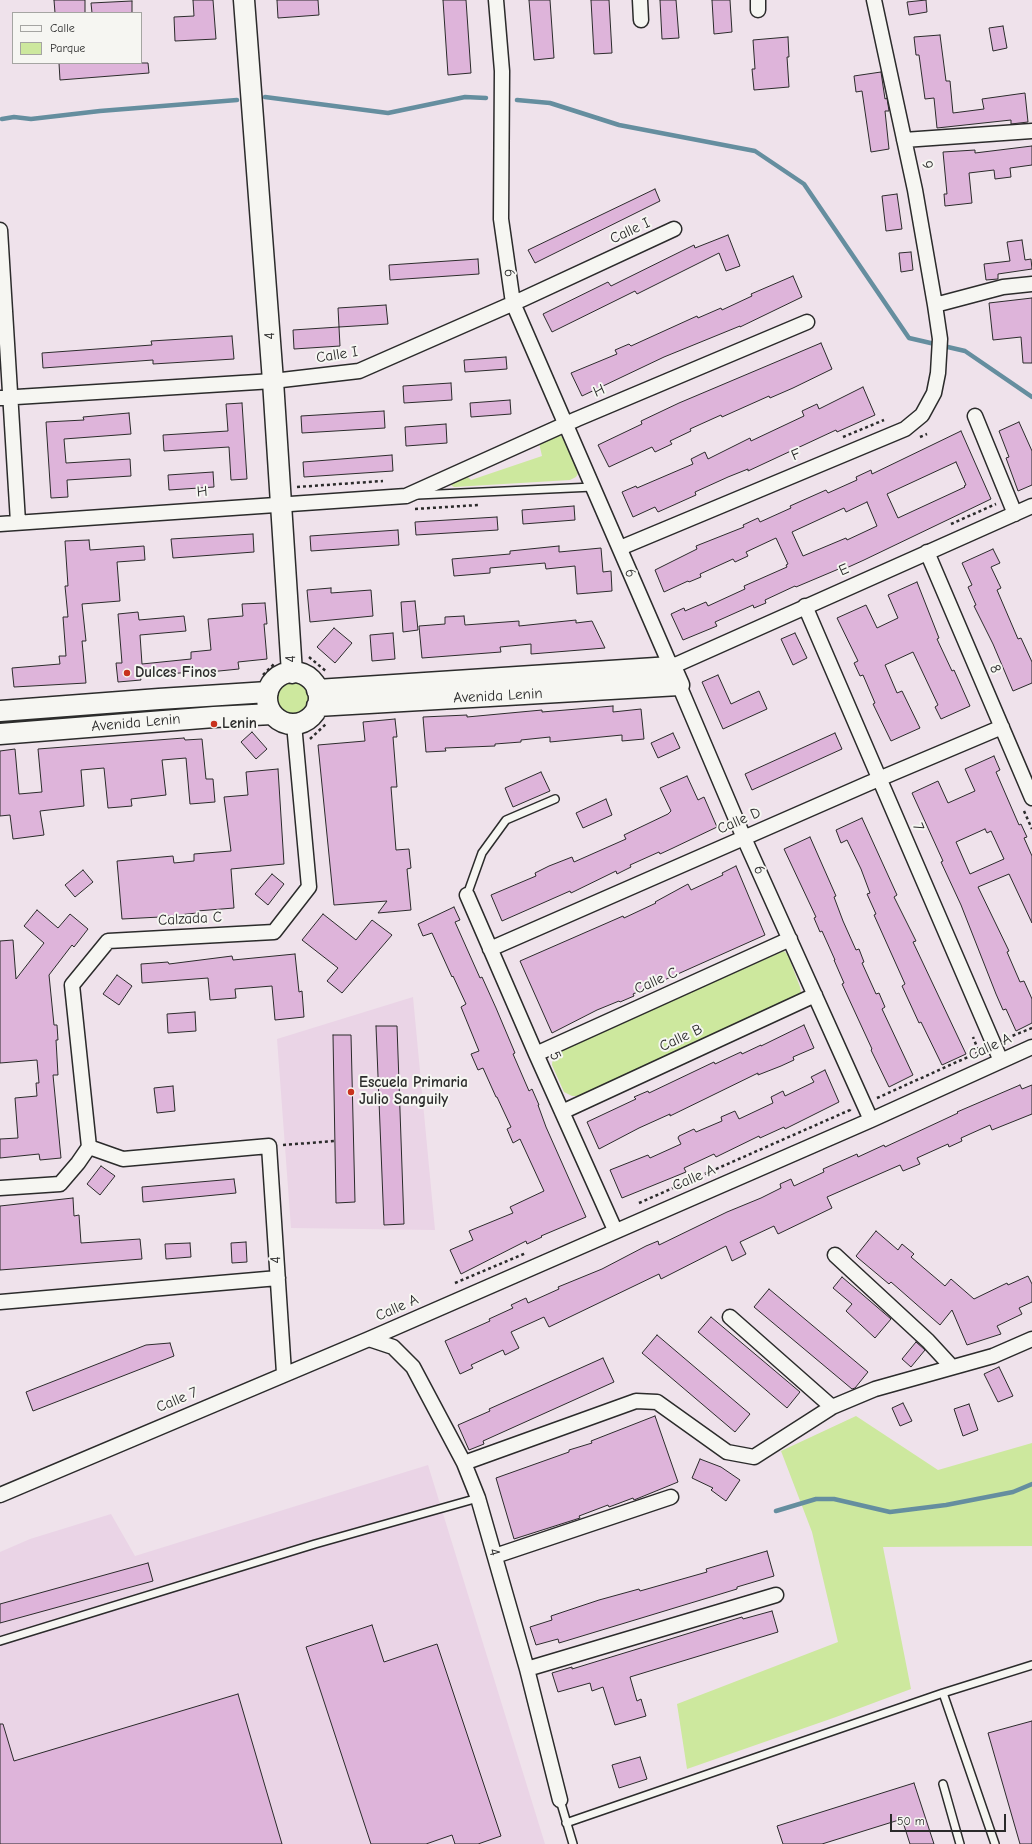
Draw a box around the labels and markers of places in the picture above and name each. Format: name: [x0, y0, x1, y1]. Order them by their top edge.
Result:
place label: Dulces Finos: [135, 664, 216, 682]
marker: Dulces Finos: [122, 668, 132, 678]
place label: Lenin: [222, 715, 257, 733]
marker: Lenin: [209, 719, 219, 729]
place label: Escuela Primaria Julio Sanguily: [359, 1074, 468, 1109]
marker: Escuela Primaria Julio Sanguily: [346, 1087, 356, 1097]

